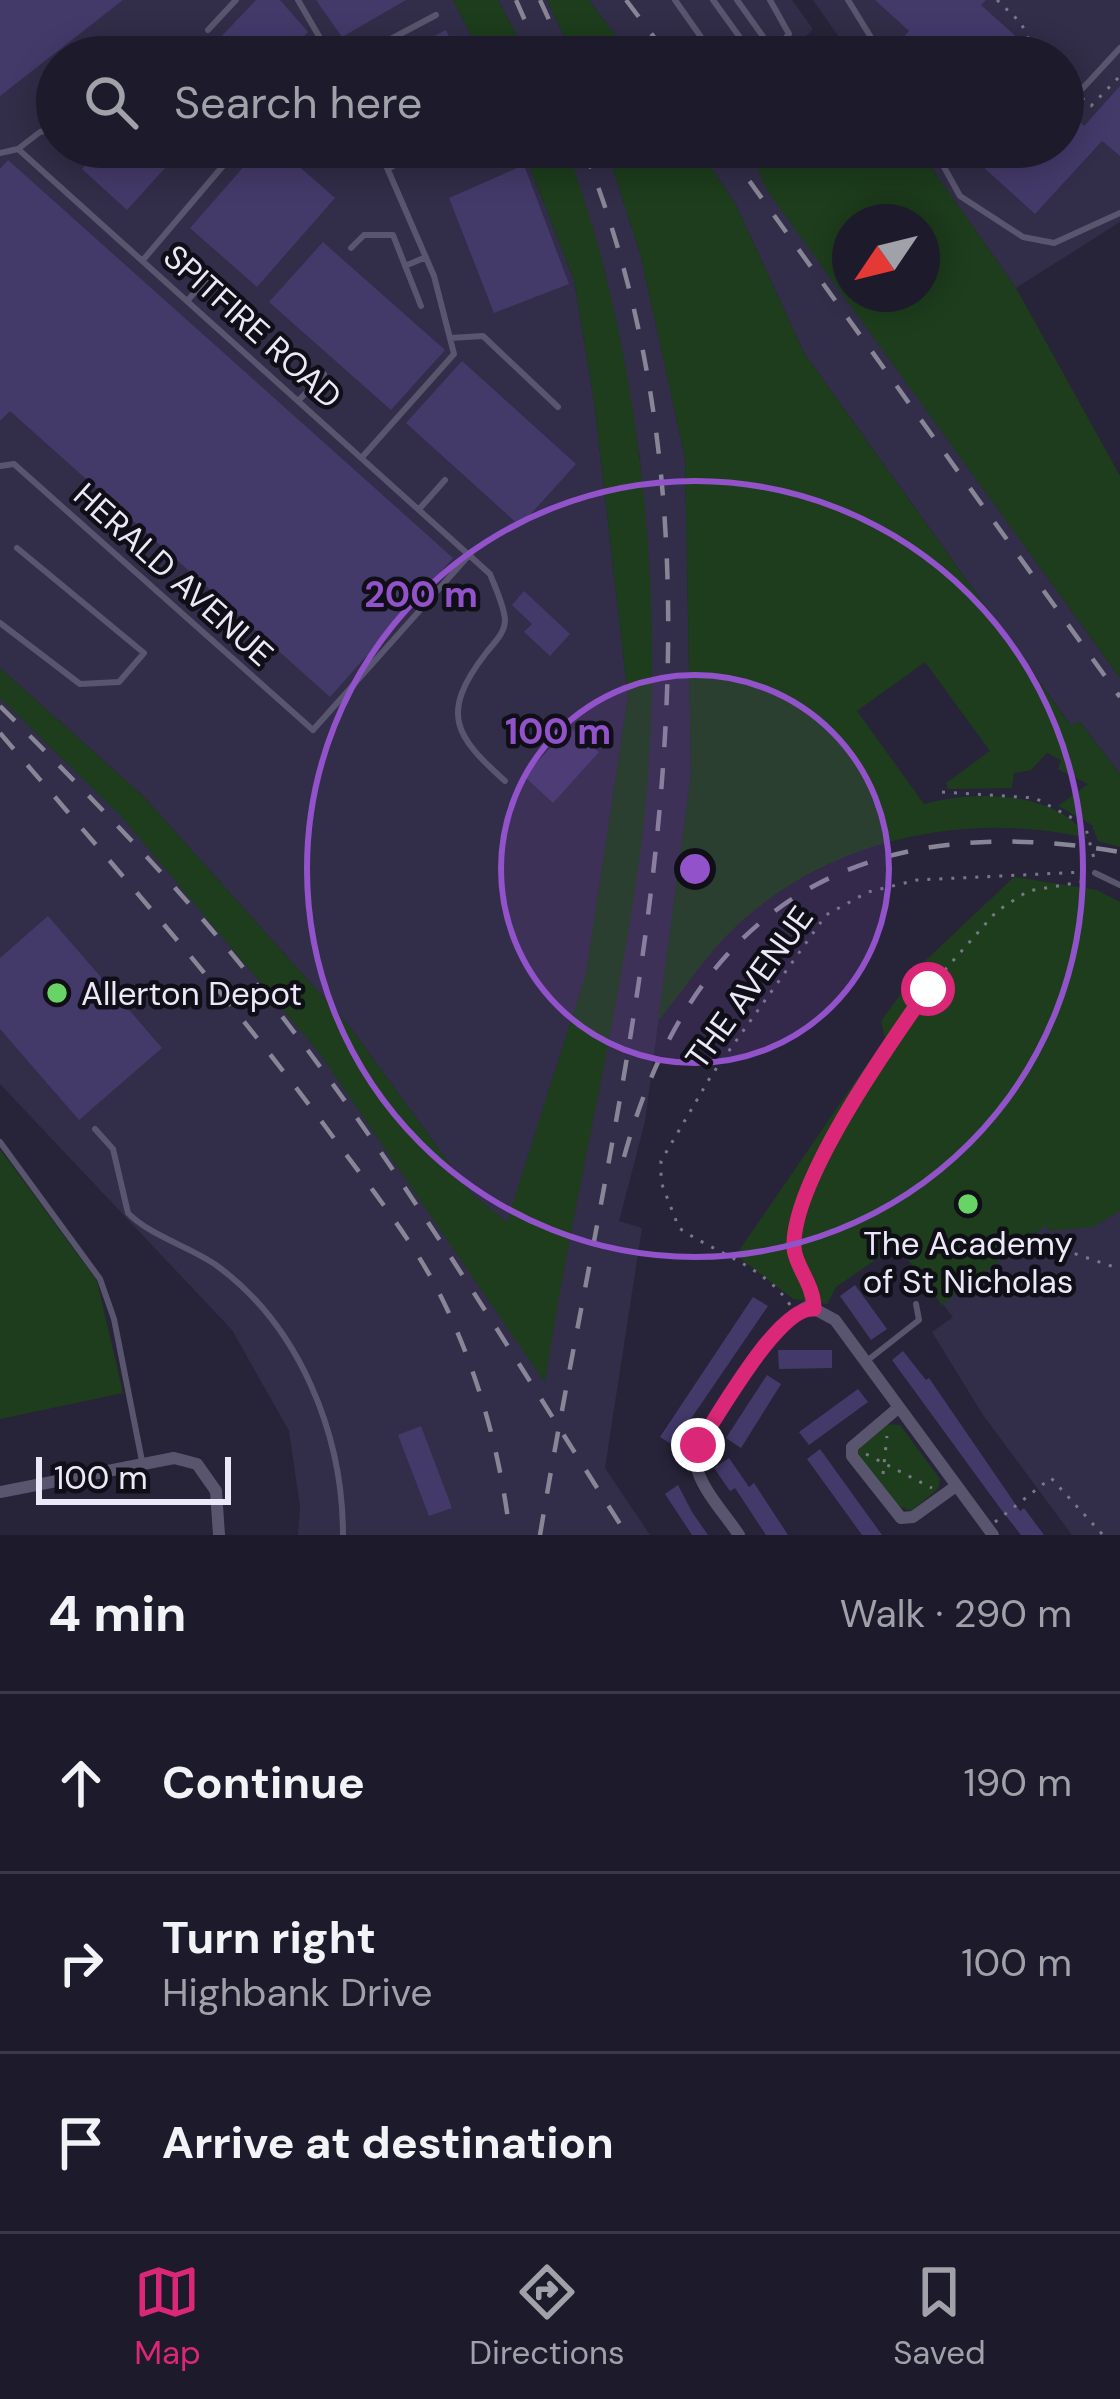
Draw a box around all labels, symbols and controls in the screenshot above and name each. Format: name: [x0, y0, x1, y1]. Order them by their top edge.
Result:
search box: [36, 36, 1084, 168]
icon: search: [78, 69, 144, 135]
text: Search here: [174, 73, 422, 132]
north arrow: [832, 204, 940, 312]
street label: SPITFIRE ROAD: [155, 235, 351, 418]
street label: HERALD AVENUE: [65, 473, 282, 675]
text: 200 m: [364, 571, 478, 618]
text: 100 m: [505, 708, 611, 755]
centre of rings: [674, 848, 716, 890]
street label: THE AVENUE: [676, 897, 823, 1077]
route start: [901, 962, 955, 1016]
place label: Allerton Depot: [81, 972, 302, 1015]
marker: Allerton Depot: [44, 980, 70, 1006]
marker: The Academy of St Nicholas: [955, 1191, 981, 1217]
place label: The Academy of St Nicholas: [863, 1222, 1073, 1303]
route end: [671, 1418, 725, 1472]
scale bar: [36, 1451, 231, 1504]
text: 100 m: [54, 1456, 148, 1499]
text: 4 min: [48, 1580, 187, 1647]
text: Walk · 290 m: [840, 1588, 1072, 1639]
icon: ahead: [48, 1750, 114, 1816]
text: Continue: [162, 1753, 365, 1812]
text: 190 m: [964, 1757, 1072, 1808]
text: Turn right: [162, 1908, 376, 1967]
icon: right: [48, 1930, 114, 1996]
text: 100 m: [961, 1937, 1072, 1988]
text: Highbank Drive: [162, 1967, 433, 2018]
icon: arrive: [48, 2110, 114, 2176]
text: Arrive at destination: [162, 2113, 614, 2172]
tab: Map: [134, 2259, 201, 2374]
tab: Directions: [469, 2259, 625, 2374]
tab: Saved: [893, 2259, 986, 2374]

